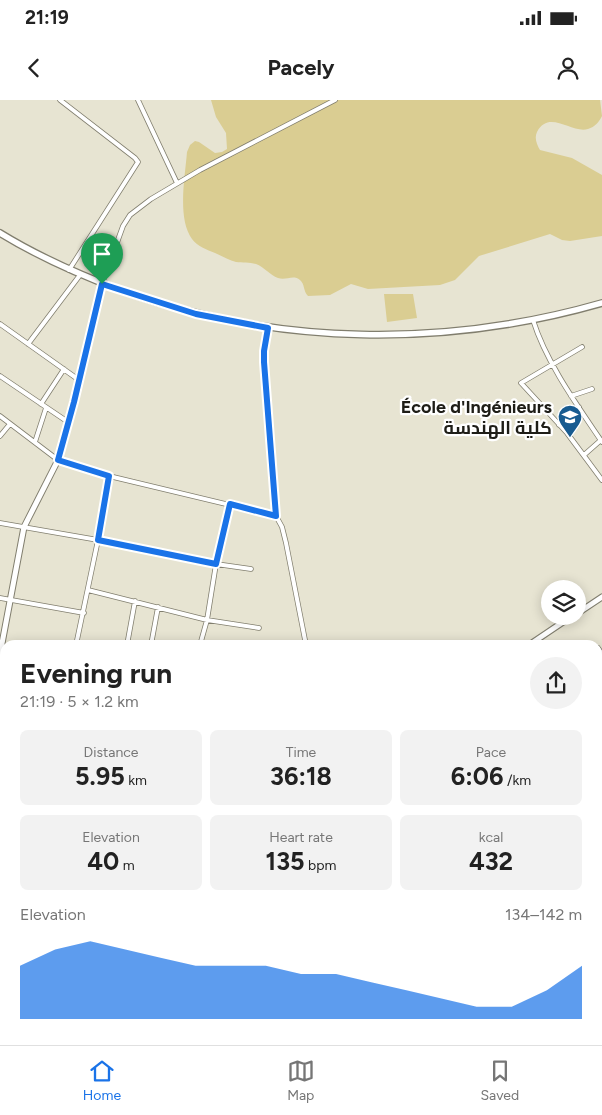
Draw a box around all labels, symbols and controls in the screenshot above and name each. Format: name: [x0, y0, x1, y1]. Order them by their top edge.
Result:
text: 21:19: [25, 6, 69, 29]
icon: back: [20, 54, 48, 82]
text: Pacely: [267, 54, 335, 81]
icon: person: [554, 54, 582, 82]
pin: [81, 233, 123, 284]
icon: arrive: [88, 240, 116, 268]
place label: École d'Ingénieurs كلية الهندسة: [401, 396, 553, 439]
school or university icon: École d'Ingénieurs كلية الهندسة: [557, 404, 583, 438]
map controls: [541, 580, 586, 625]
button: layers: [541, 580, 586, 625]
text: Evening run: [20, 656, 172, 690]
button: share: [530, 657, 582, 709]
text: 21:19 · 5 × 1.2 km: [20, 692, 139, 711]
text: Distance: [84, 744, 138, 761]
text: Time: [286, 744, 316, 761]
text: Pace: [476, 744, 506, 761]
text: 5.95: [75, 761, 125, 791]
text: 36:18: [270, 761, 332, 791]
text: 6:06: [451, 761, 504, 791]
text: km: [125, 772, 147, 789]
text: /km: [504, 772, 531, 789]
text: Elevation: [82, 829, 140, 846]
text: Heart rate: [269, 829, 333, 846]
text: kcal: [479, 829, 503, 846]
text: 40: [87, 846, 119, 876]
text: 135: [266, 846, 305, 876]
text: 432: [469, 846, 513, 876]
text: m: [119, 857, 135, 874]
text: bpm: [305, 857, 336, 874]
text: Elevation: [20, 905, 86, 924]
text: 134–142 m: [505, 905, 582, 924]
tab: Home: [83, 1057, 121, 1104]
tab: Map: [287, 1057, 315, 1104]
tab: Saved: [481, 1057, 519, 1104]

